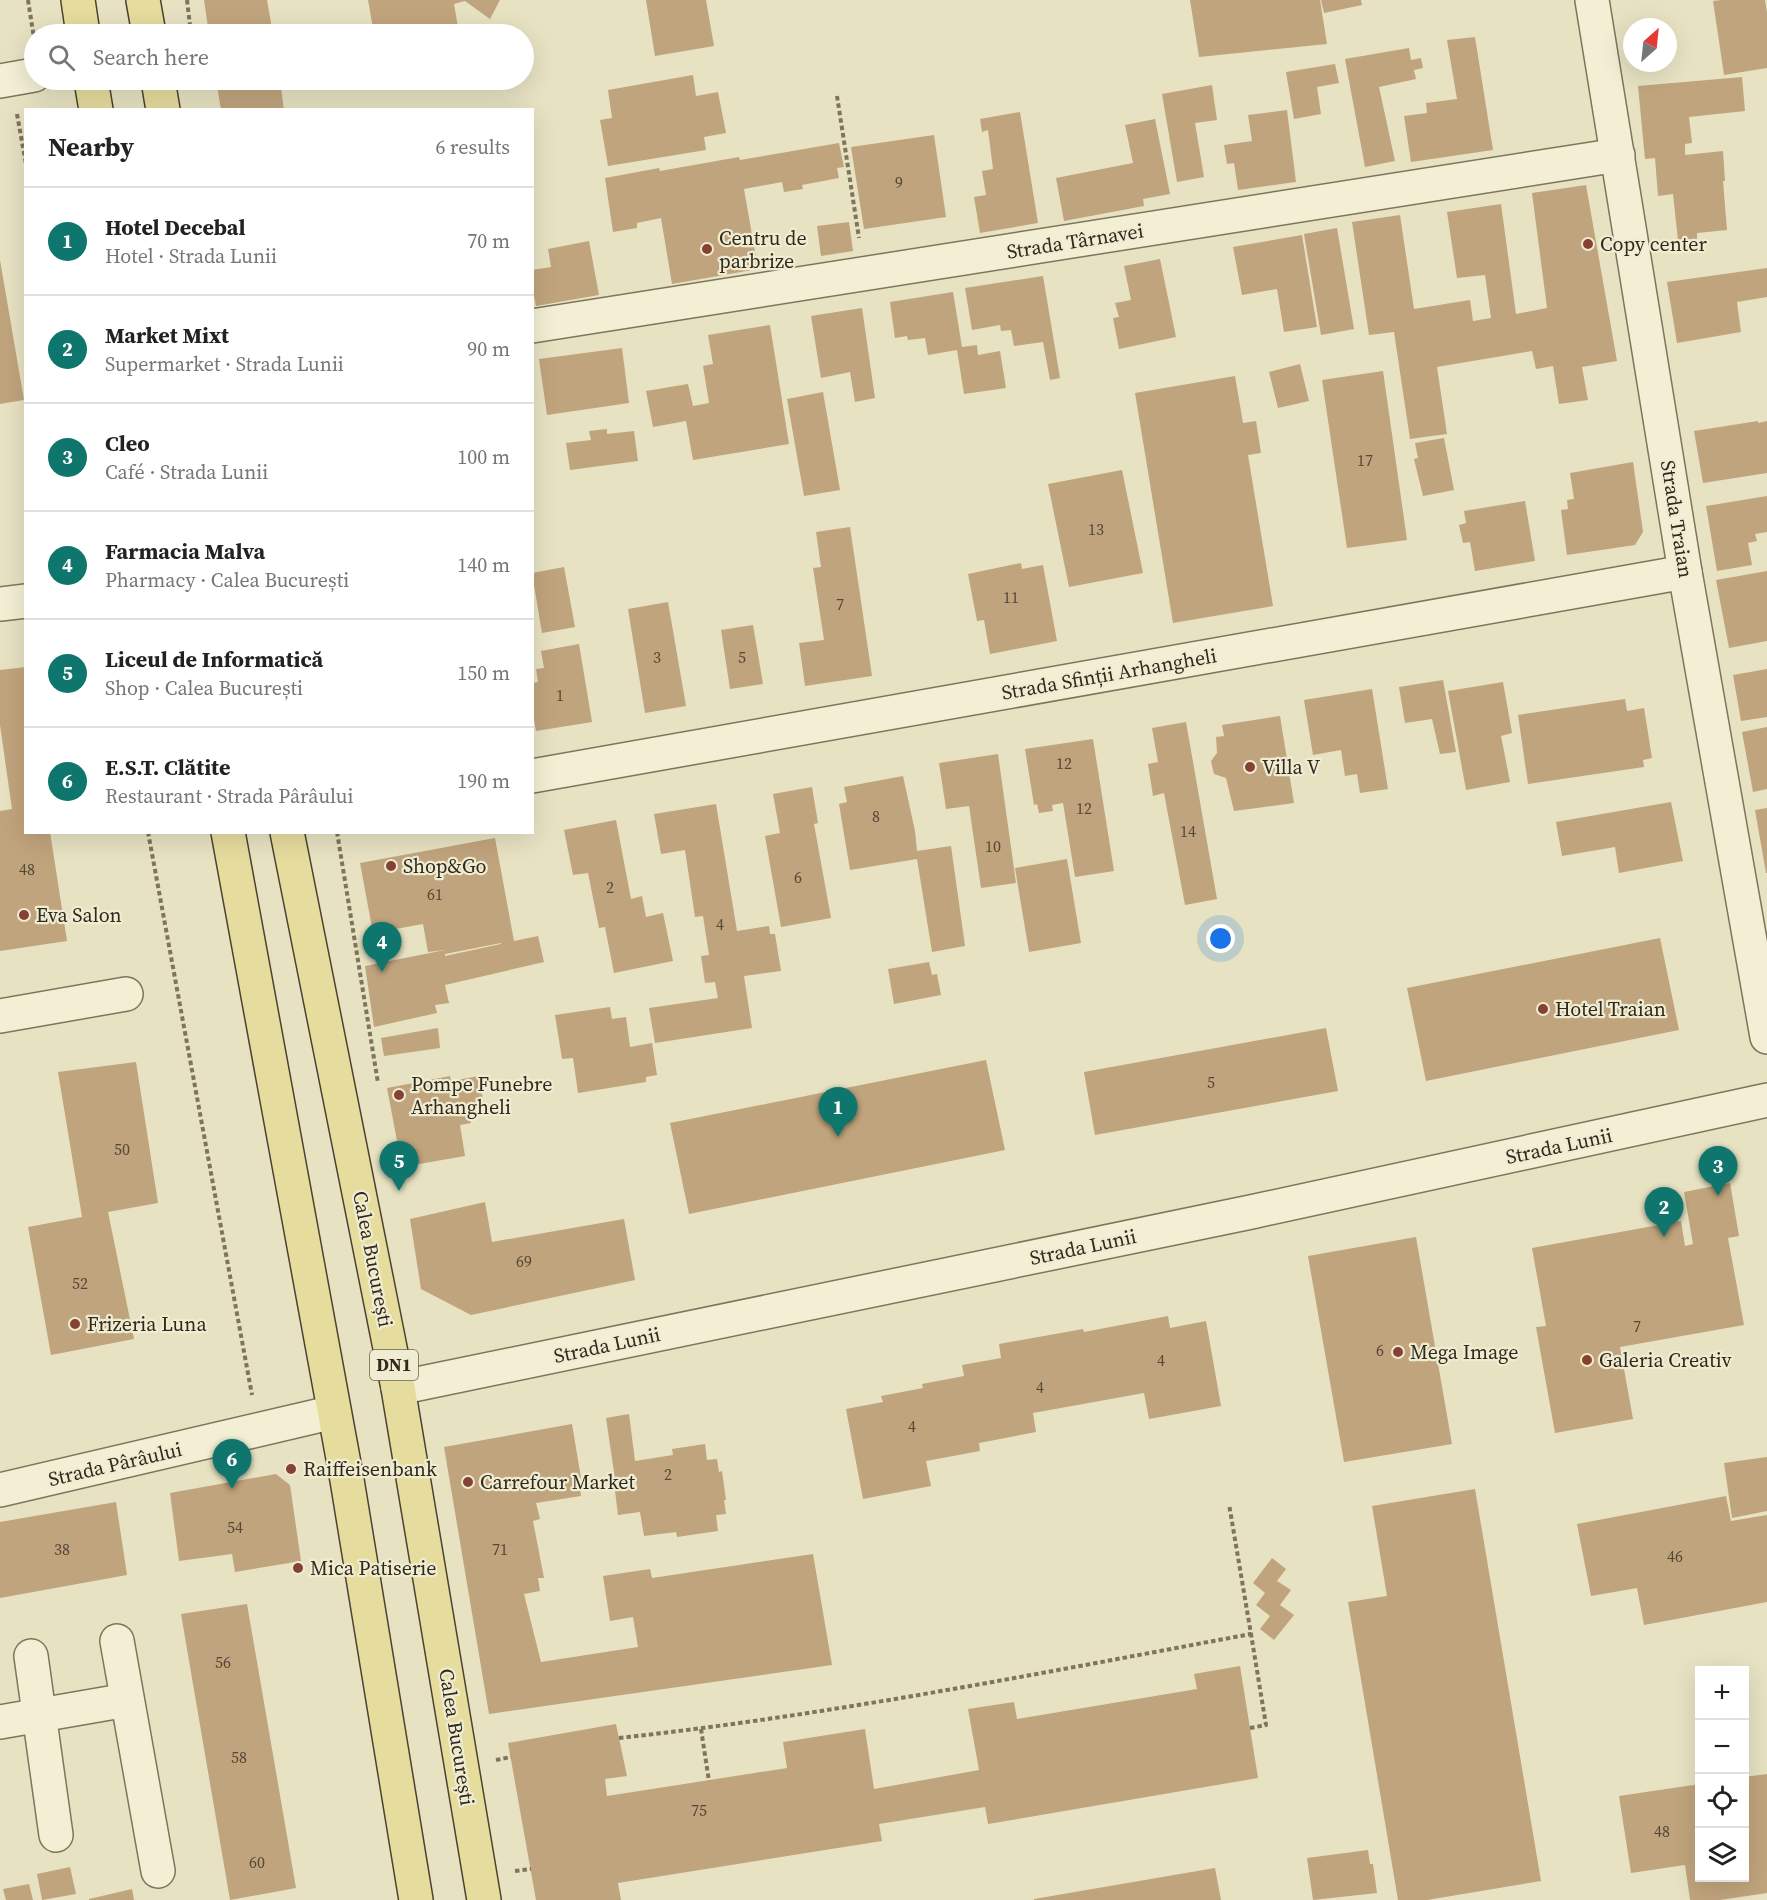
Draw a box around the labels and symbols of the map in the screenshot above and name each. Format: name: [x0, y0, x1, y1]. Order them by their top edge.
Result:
north arrow: [1623, 18, 1677, 72]
house number: 9: [895, 171, 903, 193]
street label: Strada Târnavei: [1005, 216, 1145, 266]
place label: Centru de parbrize: [719, 224, 807, 275]
place label: Copy center: [1600, 230, 1707, 258]
marker: Copy center: [1581, 237, 1595, 251]
marker: Centru de parbrize: [700, 242, 714, 256]
house number: 17: [1357, 449, 1373, 471]
street label: Strada Traian: [1654, 458, 1700, 580]
house number: 13: [1088, 518, 1104, 540]
house number: 11: [1003, 586, 1019, 608]
house number: 7: [836, 593, 844, 615]
street label: Strada Sfinții Arhangheli: [999, 641, 1219, 707]
house number: 3: [653, 646, 661, 668]
house number: 5: [738, 646, 746, 668]
house number: 1: [556, 684, 564, 706]
house number: 12: [1056, 752, 1072, 774]
place label: Villa V: [1262, 753, 1321, 781]
marker: Villa V: [1243, 760, 1257, 774]
house number: 12: [1076, 797, 1092, 819]
house number: 8: [872, 805, 880, 827]
house number: 14: [1180, 820, 1196, 842]
house number: 10: [985, 835, 1001, 857]
place label: Shop&Go: [403, 852, 487, 880]
house number: 48: [19, 858, 35, 880]
marker: Shop&Go: [384, 859, 398, 873]
house number: 6: [794, 866, 802, 888]
house number: 2: [606, 876, 614, 898]
house number: 61: [427, 883, 443, 905]
place label: Eva Salon: [36, 901, 122, 929]
marker: Eva Salon: [17, 908, 31, 922]
house number: 4: [716, 913, 724, 935]
pin: 4: [362, 922, 401, 972]
your location: [1206, 924, 1235, 953]
place label: Hotel Traian: [1555, 995, 1666, 1023]
marker: Hotel Traian: [1536, 1002, 1550, 1016]
place label: Pompe Funebre Arhangheli: [411, 1070, 553, 1121]
house number: 5: [1207, 1071, 1215, 1093]
marker: Pompe Funebre Arhangheli: [392, 1088, 406, 1102]
pin: 1: [818, 1088, 858, 1137]
street label: Strada Lunii: [1503, 1121, 1615, 1171]
house number: 50: [114, 1138, 130, 1160]
pin: 5: [380, 1142, 418, 1191]
pin: 3: [1698, 1146, 1738, 1196]
street label: Calea București: [346, 1188, 400, 1330]
pin: 2: [1644, 1188, 1684, 1237]
street label: Strada Lunii: [1027, 1222, 1139, 1272]
house number: 69: [516, 1250, 532, 1272]
house number: 52: [72, 1272, 88, 1294]
place label: Frizeria Luna: [87, 1310, 207, 1338]
house number: 7: [1633, 1315, 1641, 1337]
marker: Frizeria Luna: [68, 1317, 82, 1331]
street label: Strada Lunii: [551, 1320, 663, 1370]
place label: Mega Image: [1410, 1338, 1518, 1366]
house number: 6: [1376, 1339, 1384, 1361]
marker: Mega Image: [1391, 1345, 1405, 1359]
place label: Galeria Creativ: [1599, 1346, 1732, 1374]
house number: 4: [1157, 1349, 1165, 1371]
road number: DN1: [370, 1350, 418, 1380]
marker: Galeria Creativ: [1580, 1353, 1594, 1367]
house number: 4: [1036, 1376, 1044, 1398]
house number: 4: [908, 1415, 916, 1437]
street label: Strada Pârâului: [45, 1435, 185, 1493]
pin: 6: [212, 1440, 252, 1489]
place label: Raiffeisenbank: [303, 1455, 437, 1483]
marker: Raiffeisenbank: [284, 1462, 298, 1476]
house number: 2: [664, 1463, 672, 1485]
place label: Carrefour Market: [480, 1468, 635, 1496]
marker: Carrefour Market: [461, 1475, 475, 1489]
house number: 54: [227, 1516, 243, 1538]
house number: 38: [54, 1538, 70, 1560]
house number: 71: [492, 1538, 508, 1560]
house number: 46: [1667, 1545, 1683, 1567]
place label: Mica Patiserie: [310, 1554, 437, 1582]
marker: Mica Patiserie: [291, 1561, 305, 1575]
house number: 56: [215, 1651, 231, 1673]
street label: Calea București: [432, 1667, 482, 1808]
house number: 58: [231, 1746, 247, 1768]
house number: 75: [691, 1799, 707, 1821]
house number: 48: [1654, 1820, 1670, 1842]
house number: 60: [249, 1851, 265, 1873]

